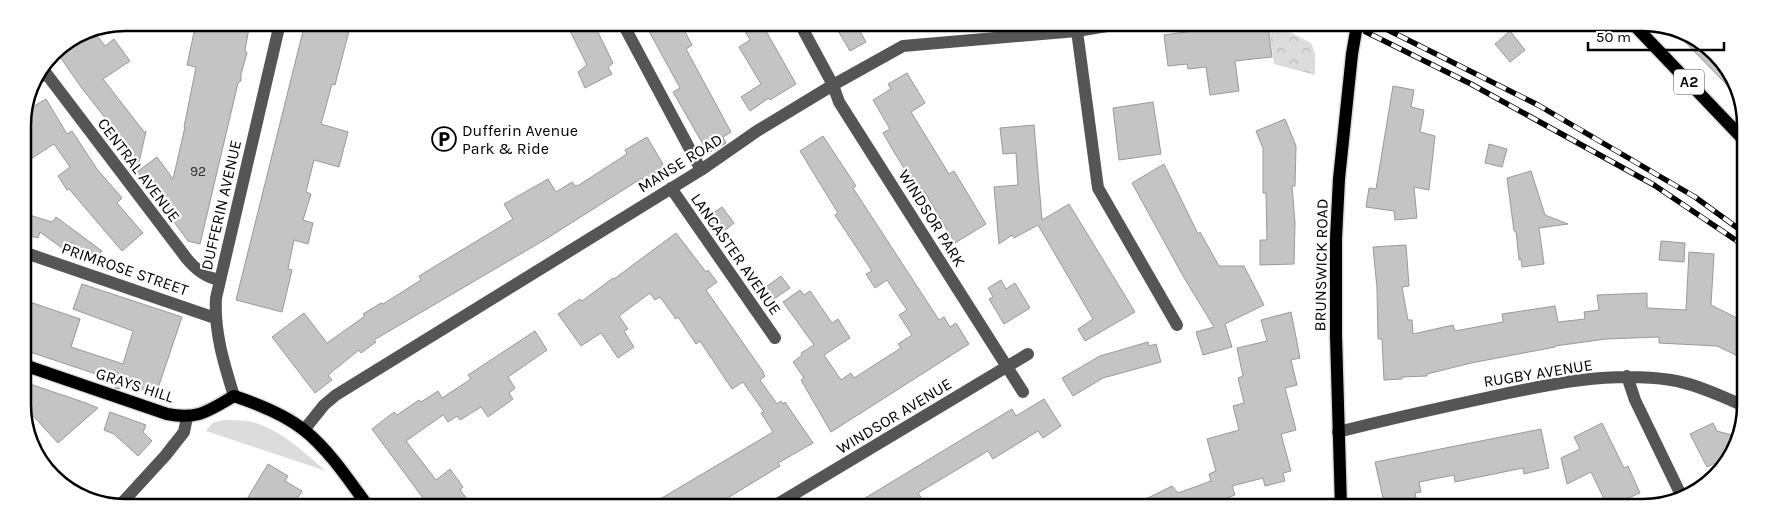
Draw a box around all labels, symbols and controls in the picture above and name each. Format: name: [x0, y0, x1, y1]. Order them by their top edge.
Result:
scale bar: [1588, 20, 1724, 52]
text: 50 m: [1596, 28, 1631, 46]
road number: A2: [1674, 70, 1704, 94]
street label: CENTRAL AVENUE: [94, 114, 184, 226]
place label: Dufferin Avenue Park & Ride: [462, 121, 578, 158]
parking icon: Dufferin Avenue Park & Ride: [431, 126, 457, 152]
street label: MANSE ROAD: [634, 129, 726, 197]
street label: DUFFERIN AVENUE: [197, 138, 245, 272]
house number: 92: [190, 163, 206, 180]
street label: WINDSOR PARK: [895, 166, 970, 270]
street label: LANCASTER AVENUE: [687, 190, 785, 318]
street label: BRUNSWICK ROAD: [1310, 198, 1332, 332]
street label: PRIMROSE STREET: [59, 238, 191, 300]
street label: RUGBY AVENUE: [1482, 355, 1594, 391]
street label: GRAYS HILL: [94, 363, 177, 407]
street label: WINDSOR AVENUE: [833, 374, 955, 458]

